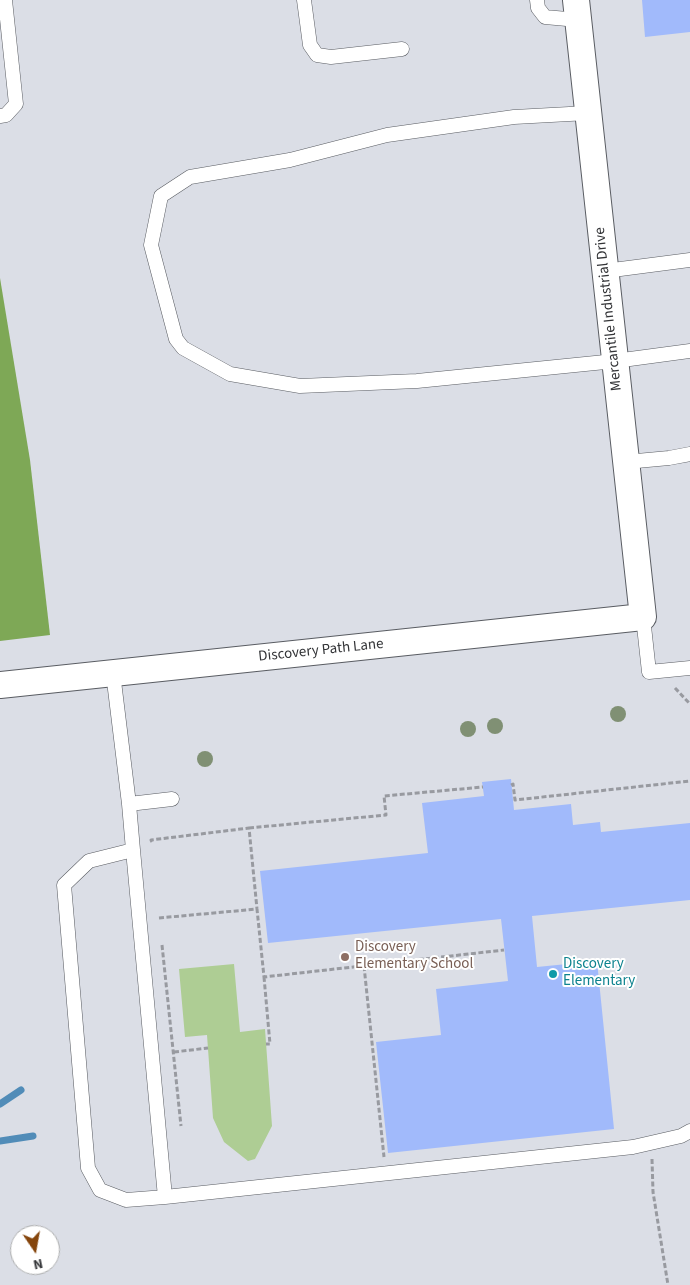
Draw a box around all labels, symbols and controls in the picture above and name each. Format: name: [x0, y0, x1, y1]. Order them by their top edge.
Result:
street label: Mercantile Industrial Drive: [591, 226, 627, 392]
street label: Discovery Path Lane: [258, 635, 384, 667]
place label: Discovery Elementary School: [355, 939, 473, 974]
marker: Discovery Elementary School: [339, 951, 351, 963]
place label: Discovery Elementary: [563, 956, 635, 991]
marker: Discovery Elementary: [547, 968, 559, 980]
north arrow: [10, 1225, 60, 1275]
text: N: [31, 1253, 45, 1274]

